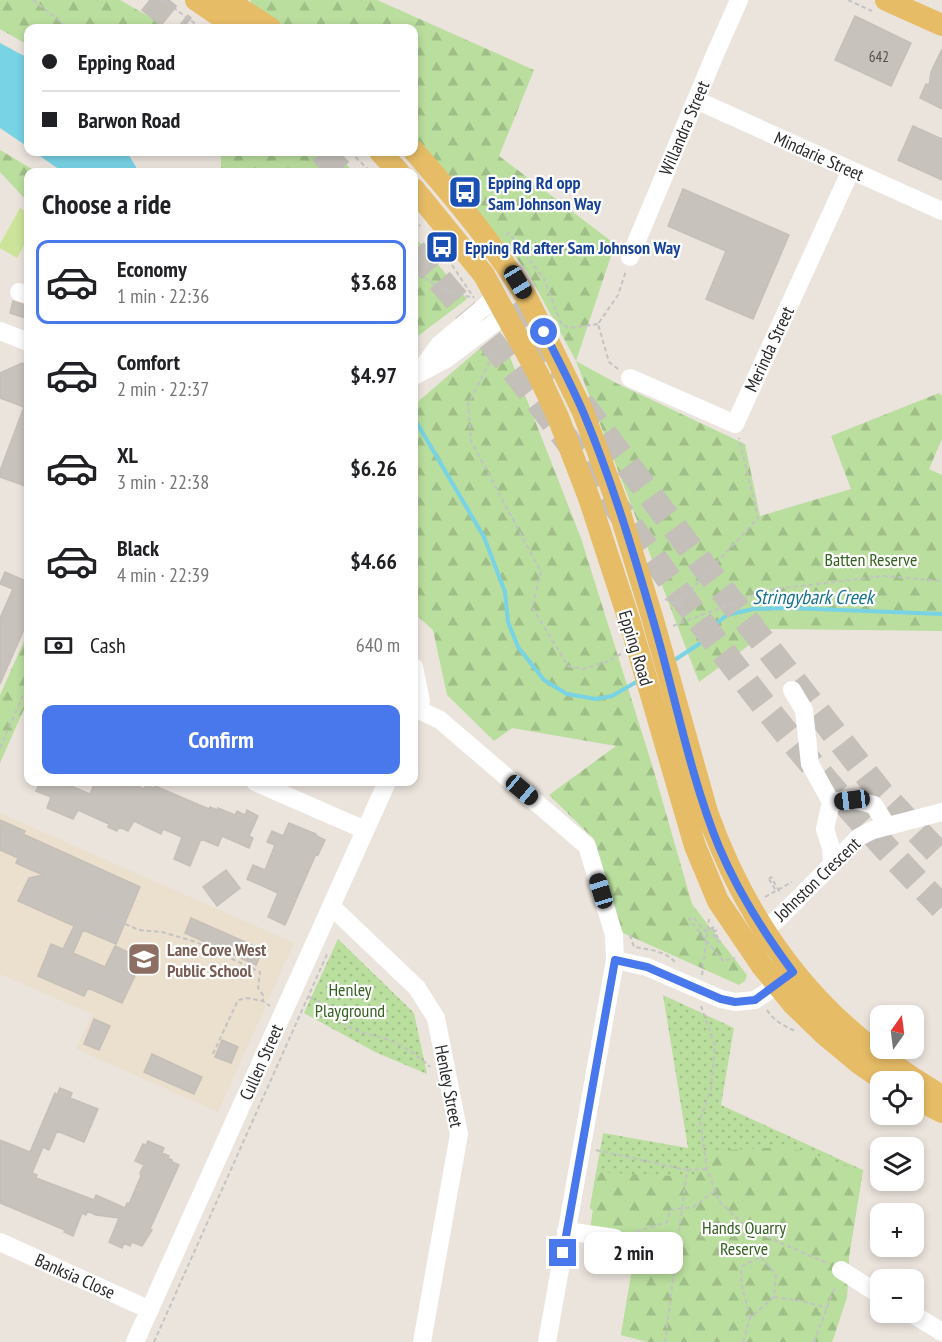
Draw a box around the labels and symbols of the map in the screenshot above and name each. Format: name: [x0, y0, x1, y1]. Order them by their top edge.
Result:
house number: 642: [869, 47, 889, 66]
street label: Willandra Street: [654, 77, 714, 179]
street label: Mindarie Street: [771, 126, 867, 186]
place label: Epping Rd opp Sam Johnson Way: [488, 171, 602, 215]
bus stop icon: Epping Rd opp Sam Johnson Way: [447, 174, 483, 210]
bus stop icon: Epping Rd after Sam Johnson Way: [424, 229, 460, 265]
place label: Epping Rd after Sam Johnson Way: [465, 236, 681, 259]
car: [501, 262, 535, 302]
street label: Merinda Street: [739, 303, 799, 395]
route start: [530, 318, 557, 345]
park label: Batten Reserve: [825, 548, 917, 571]
water label: Stringybark Creek: [753, 584, 876, 610]
street label: Epping Road: [614, 608, 658, 688]
car: [502, 772, 542, 808]
car: [833, 789, 871, 811]
street label: Johnston Crescent: [768, 832, 865, 927]
car: [587, 871, 615, 911]
place label: Lane Cove West Public School: [167, 938, 267, 982]
school or university icon: Lane Cove West Public School: [126, 941, 162, 977]
park label: Henley Playground: [315, 978, 385, 1022]
north arrow: [870, 1005, 924, 1059]
street label: Cullen Street: [234, 1020, 288, 1104]
street label: Henley Street: [430, 1043, 468, 1129]
park label: Hands Quarry Reserve: [702, 1216, 786, 1260]
callout: 2 min: [584, 1232, 683, 1274]
route end: [549, 1239, 576, 1266]
street label: Banksia Close: [31, 1248, 119, 1304]

